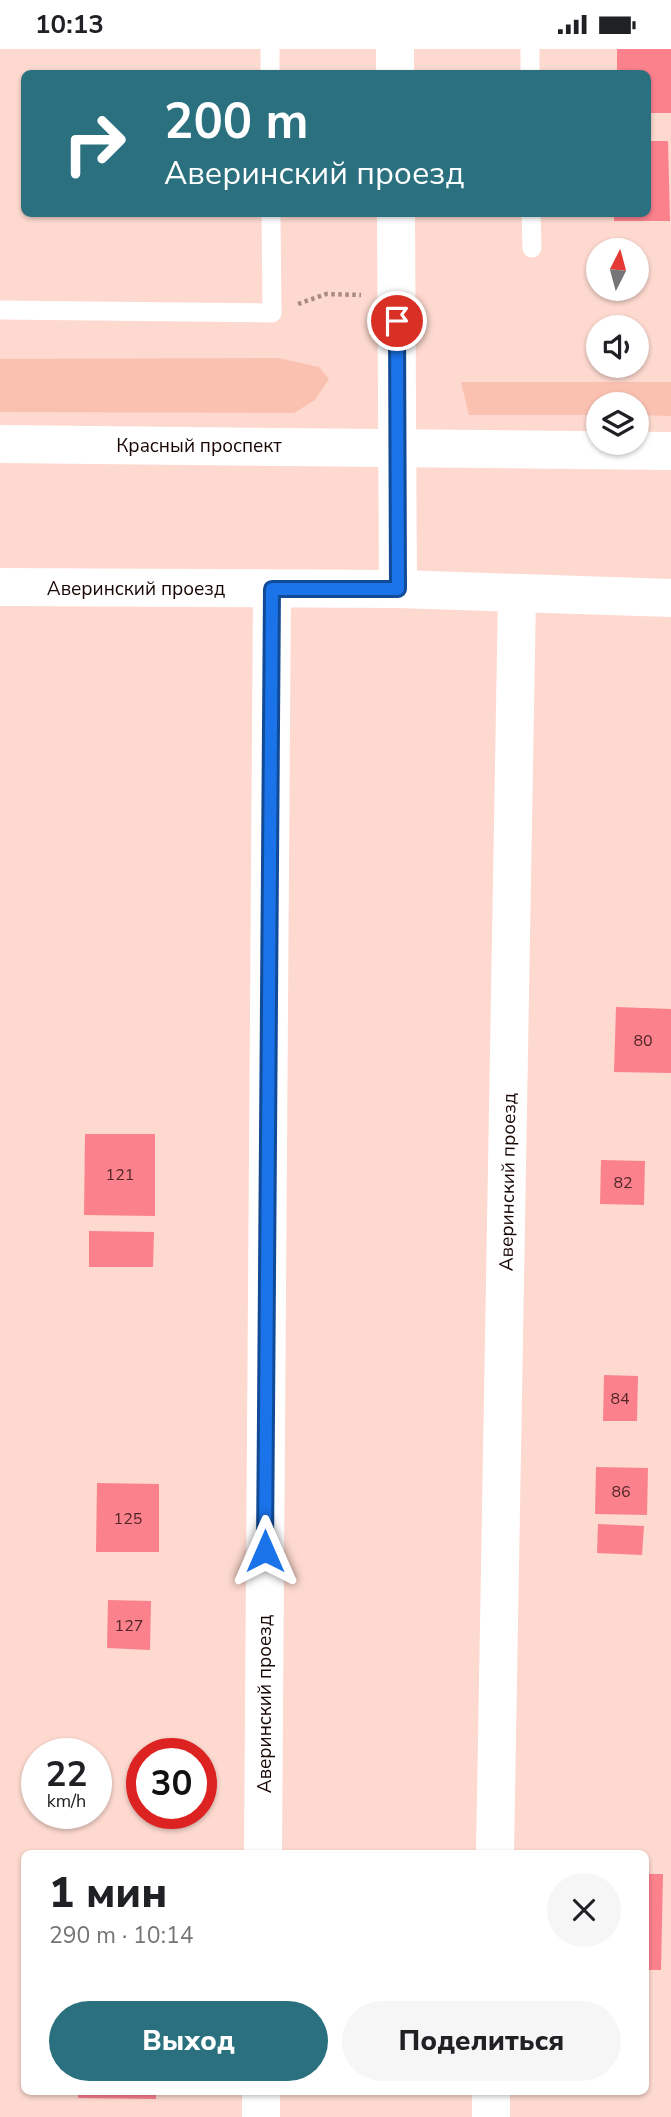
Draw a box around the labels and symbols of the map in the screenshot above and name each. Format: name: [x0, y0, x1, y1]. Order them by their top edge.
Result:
north arrow: [586, 238, 649, 301]
pin: [367, 291, 427, 351]
street label: Красный проспект: [116, 433, 282, 459]
street label: Аверинский проезд: [47, 576, 225, 602]
house number: 80: [633, 1030, 653, 1052]
street label: Аверинский проезд: [493, 1093, 523, 1271]
house number: 121: [106, 1164, 134, 1186]
house number: 82: [613, 1172, 633, 1194]
house number: 84: [610, 1388, 630, 1410]
house number: 86: [611, 1481, 631, 1503]
house number: 125: [114, 1508, 142, 1530]
position arrow: [228, 1514, 302, 1588]
house number: 127: [115, 1615, 143, 1637]
street label: Аверинский проезд: [252, 1615, 278, 1793]
speed limit sign: 30: [126, 1738, 217, 1829]

